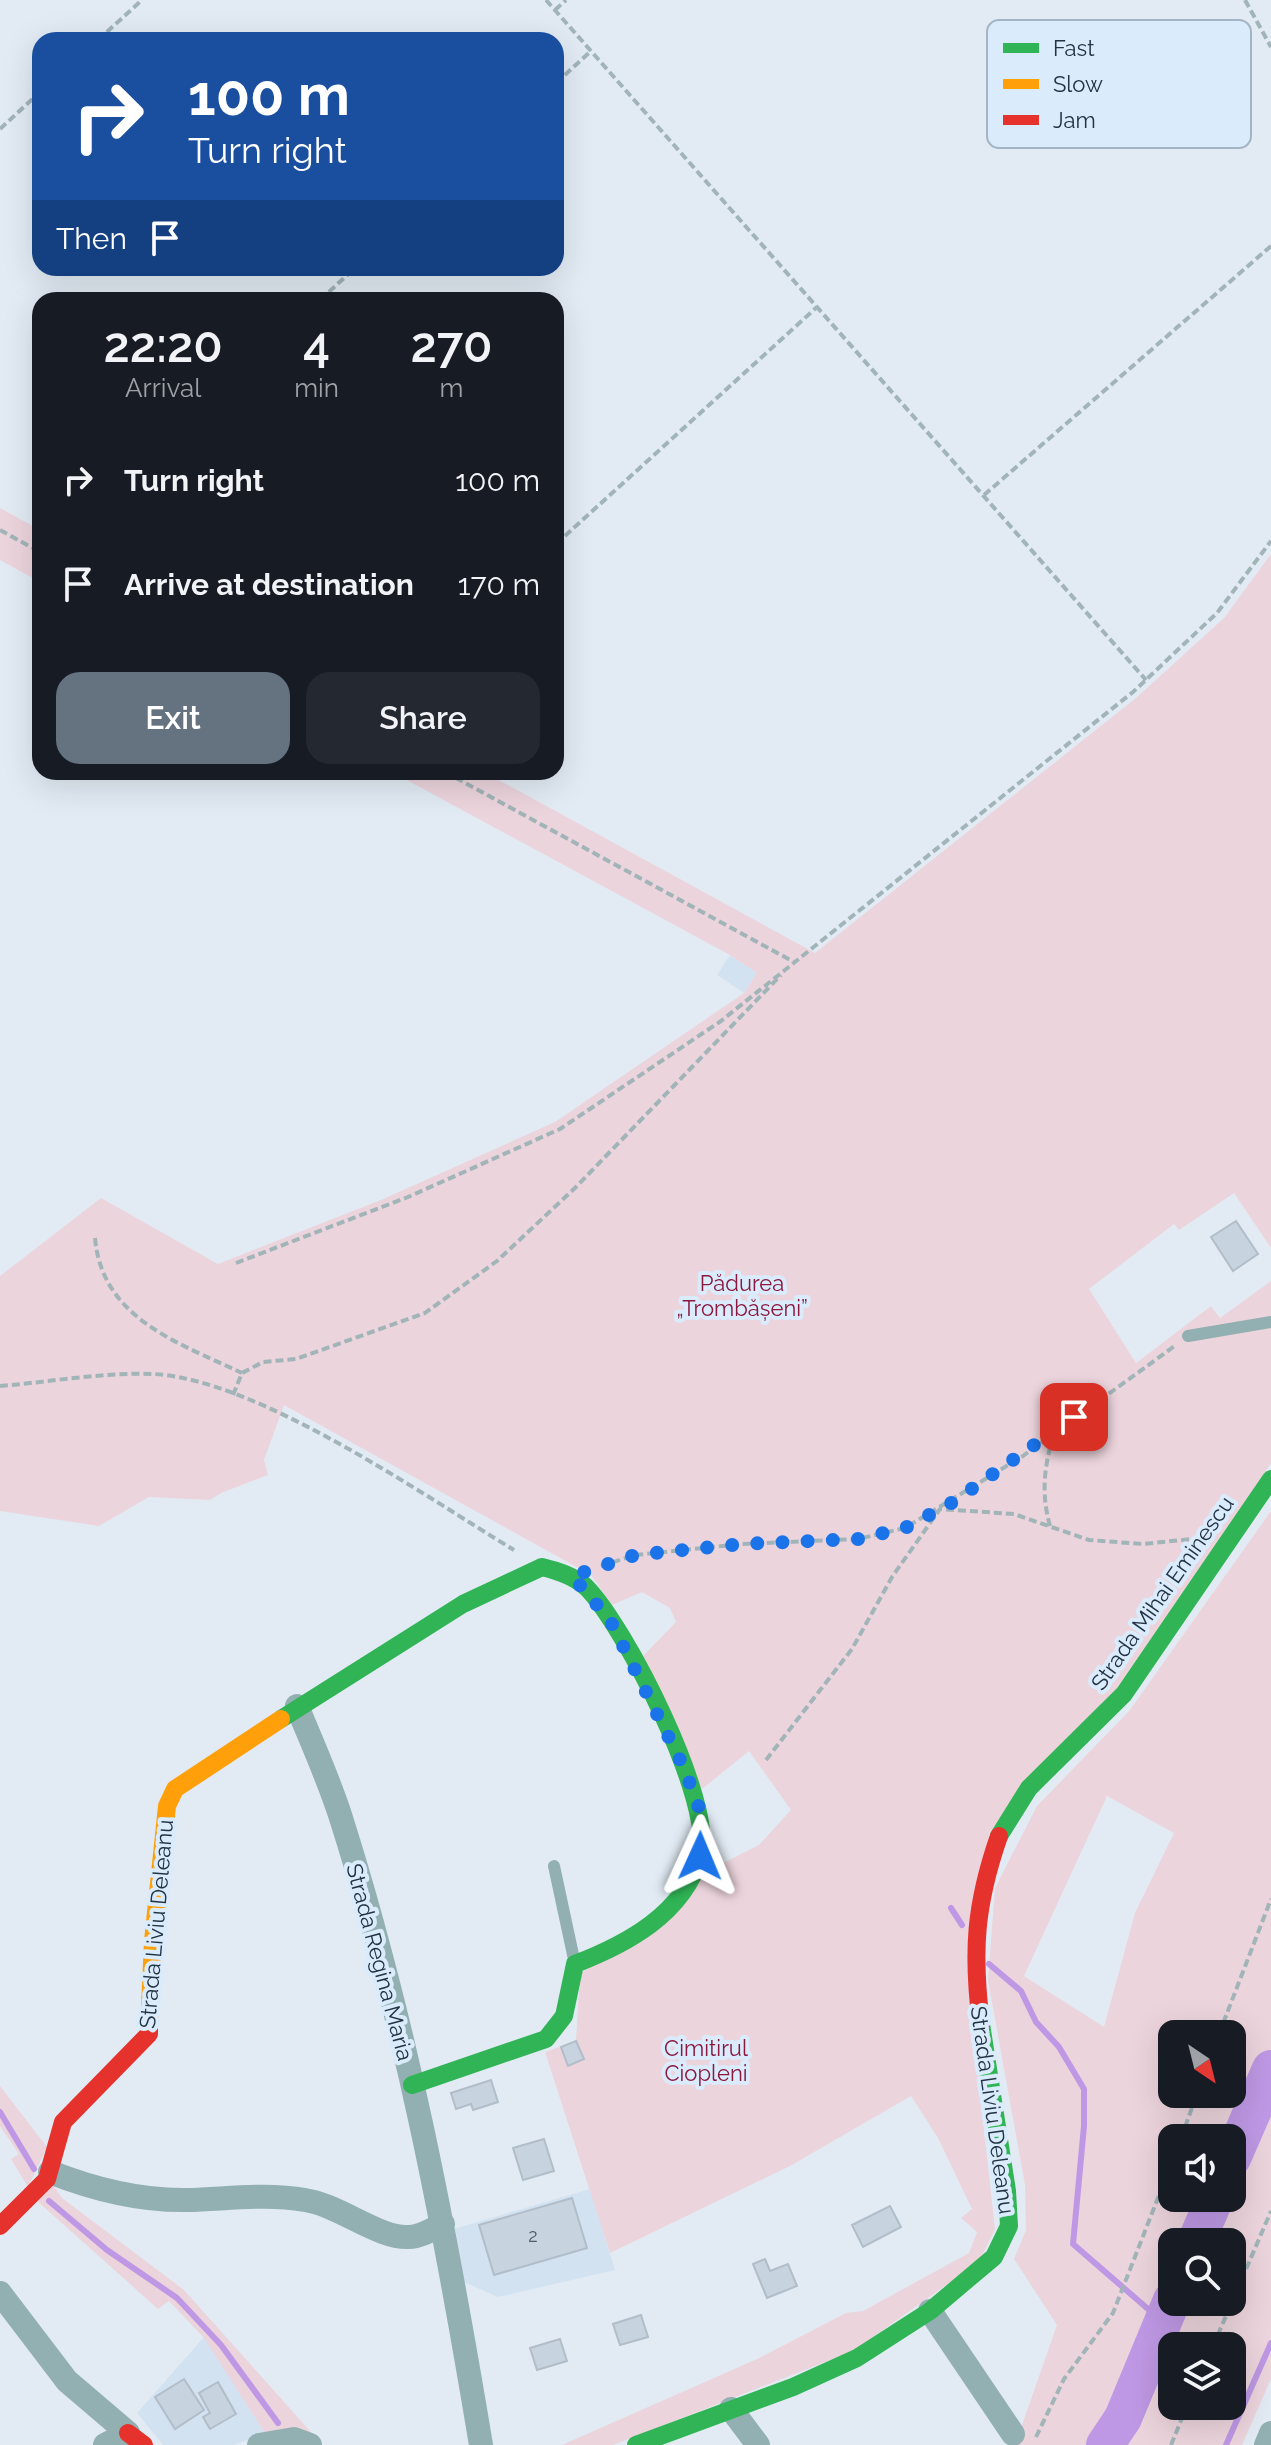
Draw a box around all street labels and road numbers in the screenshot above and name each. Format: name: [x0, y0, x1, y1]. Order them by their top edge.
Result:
street label: Strada Mihai Eminescu: [1085, 1491, 1239, 1695]
street label: Strada Liviu Deleanu: [134, 1818, 178, 2030]
street label: Strada Regina Maria: [341, 1861, 419, 2063]
street label: Strada Liviu Deleanu: [966, 2004, 1020, 2216]

